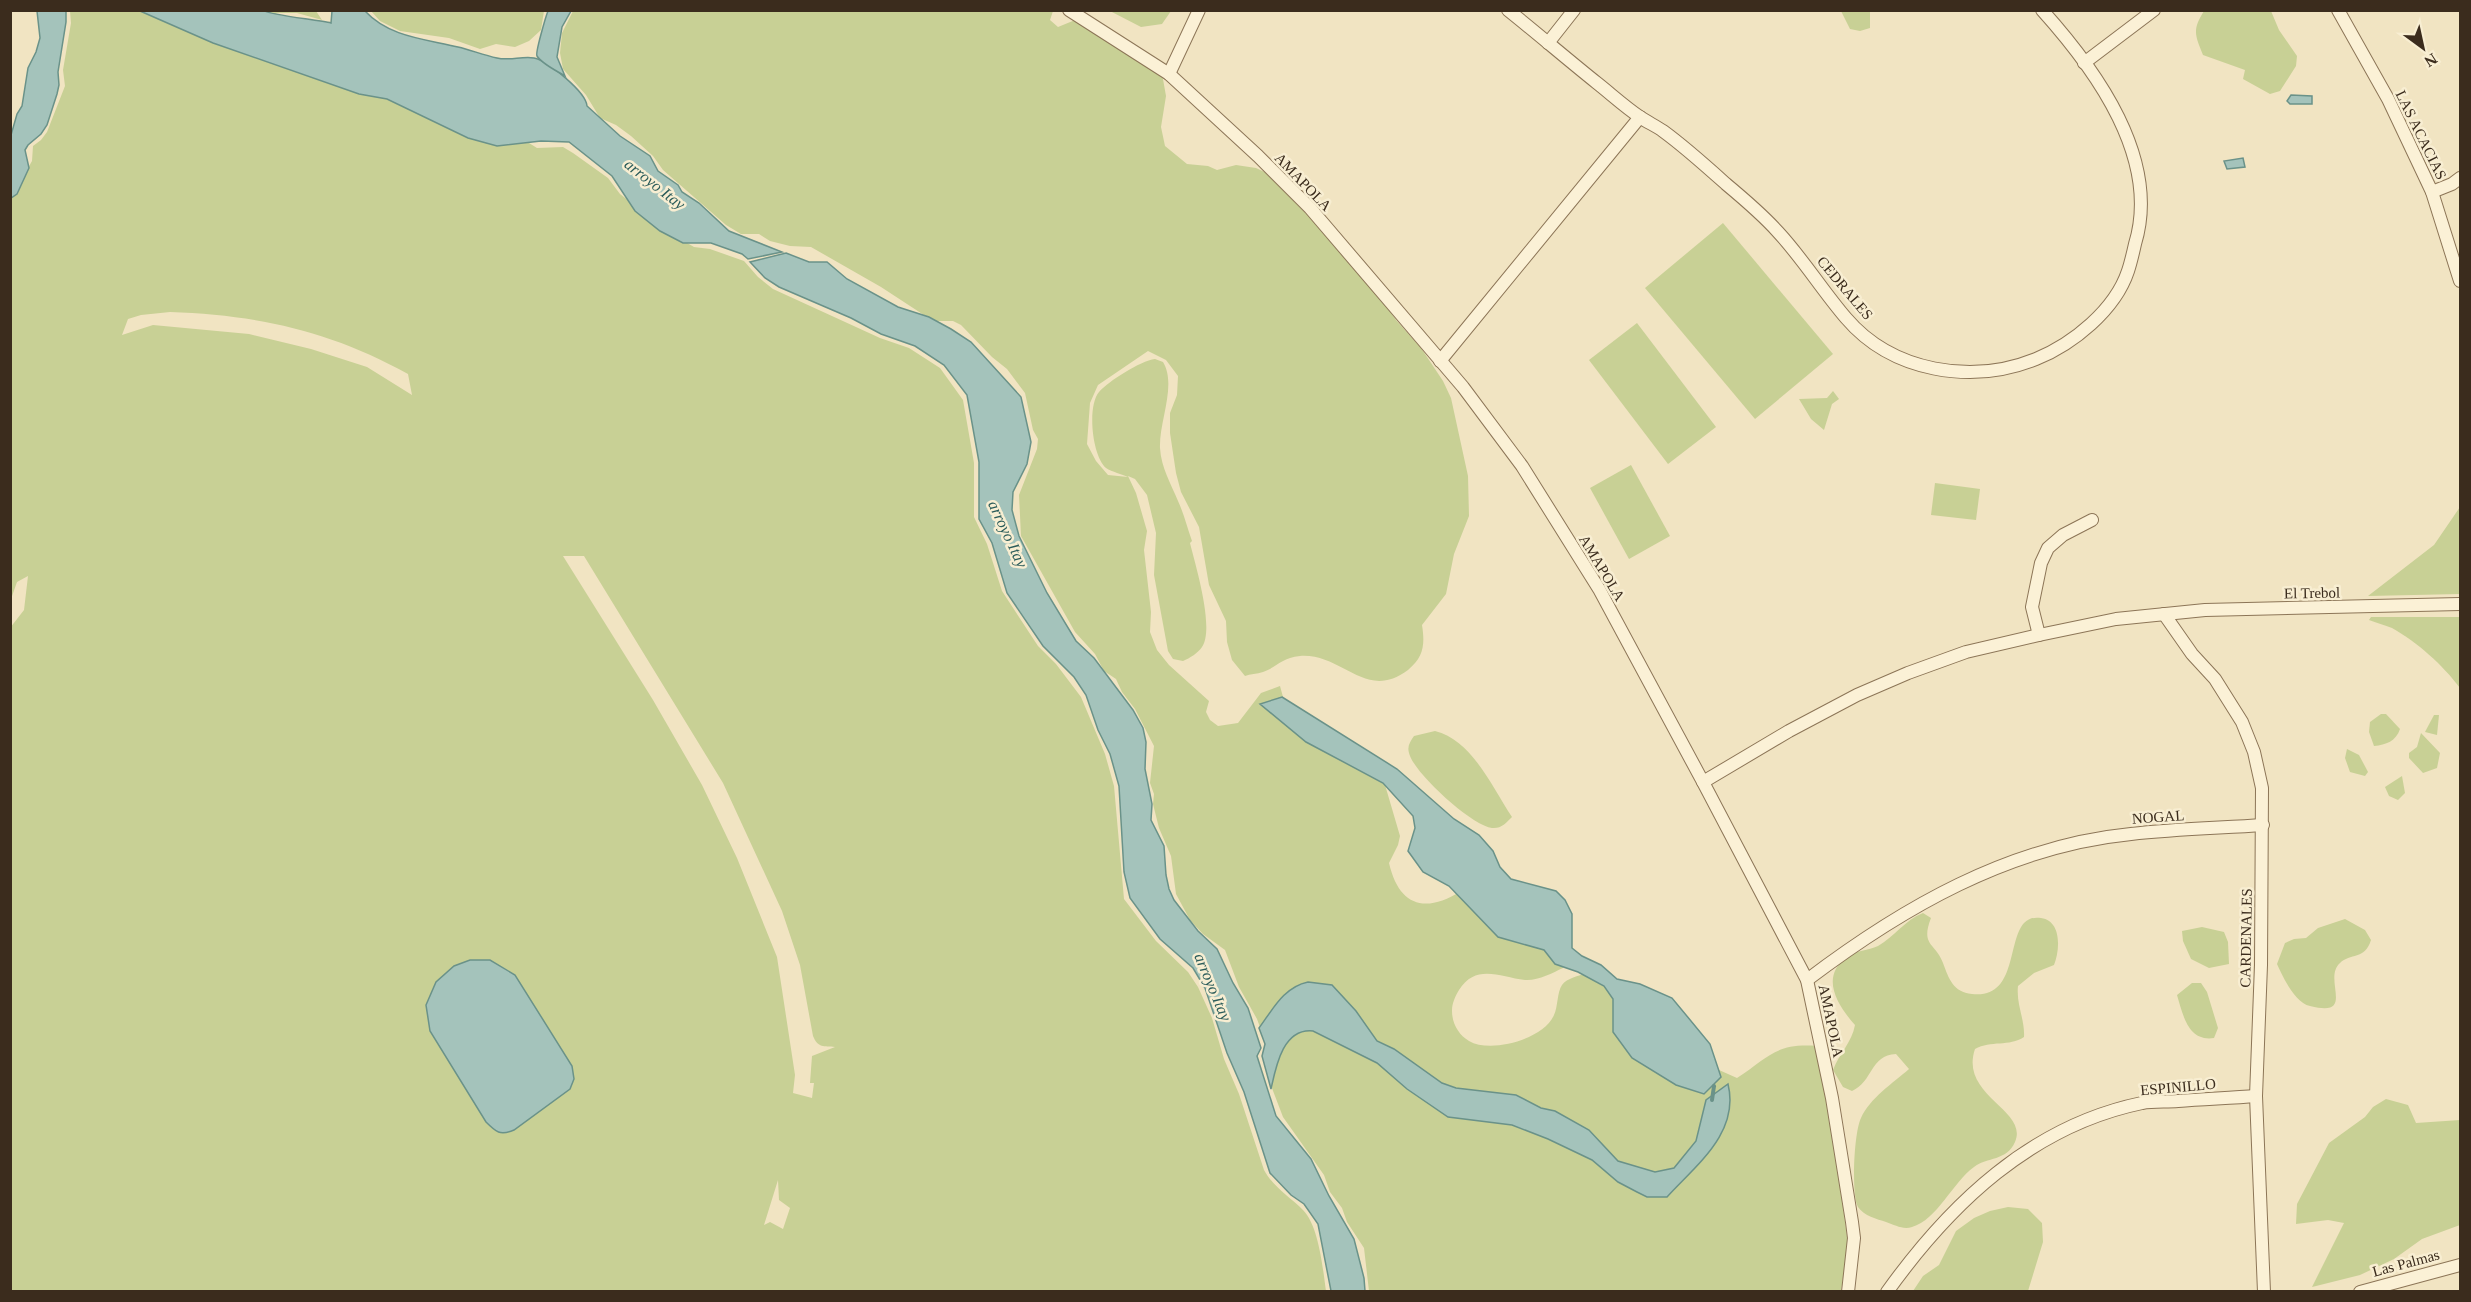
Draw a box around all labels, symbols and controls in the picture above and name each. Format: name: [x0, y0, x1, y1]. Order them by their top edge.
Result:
north arrow: [2393, 18, 2453, 78]
text: N: [2421, 50, 2440, 71]
street label: LAS ACACIAS: [2393, 88, 2449, 182]
street label: AMAPOLA: [1271, 150, 1335, 214]
water label: arroyo Itay: [621, 155, 689, 214]
street label: CEDRALES: [1814, 253, 1876, 323]
water label: arroyo Itay: [984, 498, 1031, 571]
street label: AMAPOLA: [1576, 532, 1628, 604]
street label: El Trebol: [2284, 585, 2340, 601]
street label: NOGAL: [2131, 807, 2185, 827]
street label: CARDENALES: [2237, 888, 2255, 988]
water label: arroyo Itay: [1190, 951, 1235, 1025]
street label: AMAPOLA: [1815, 983, 1847, 1059]
street label: ESPINILLO: [2140, 1076, 2217, 1098]
street label: Las Palmas: [2371, 1246, 2441, 1280]

